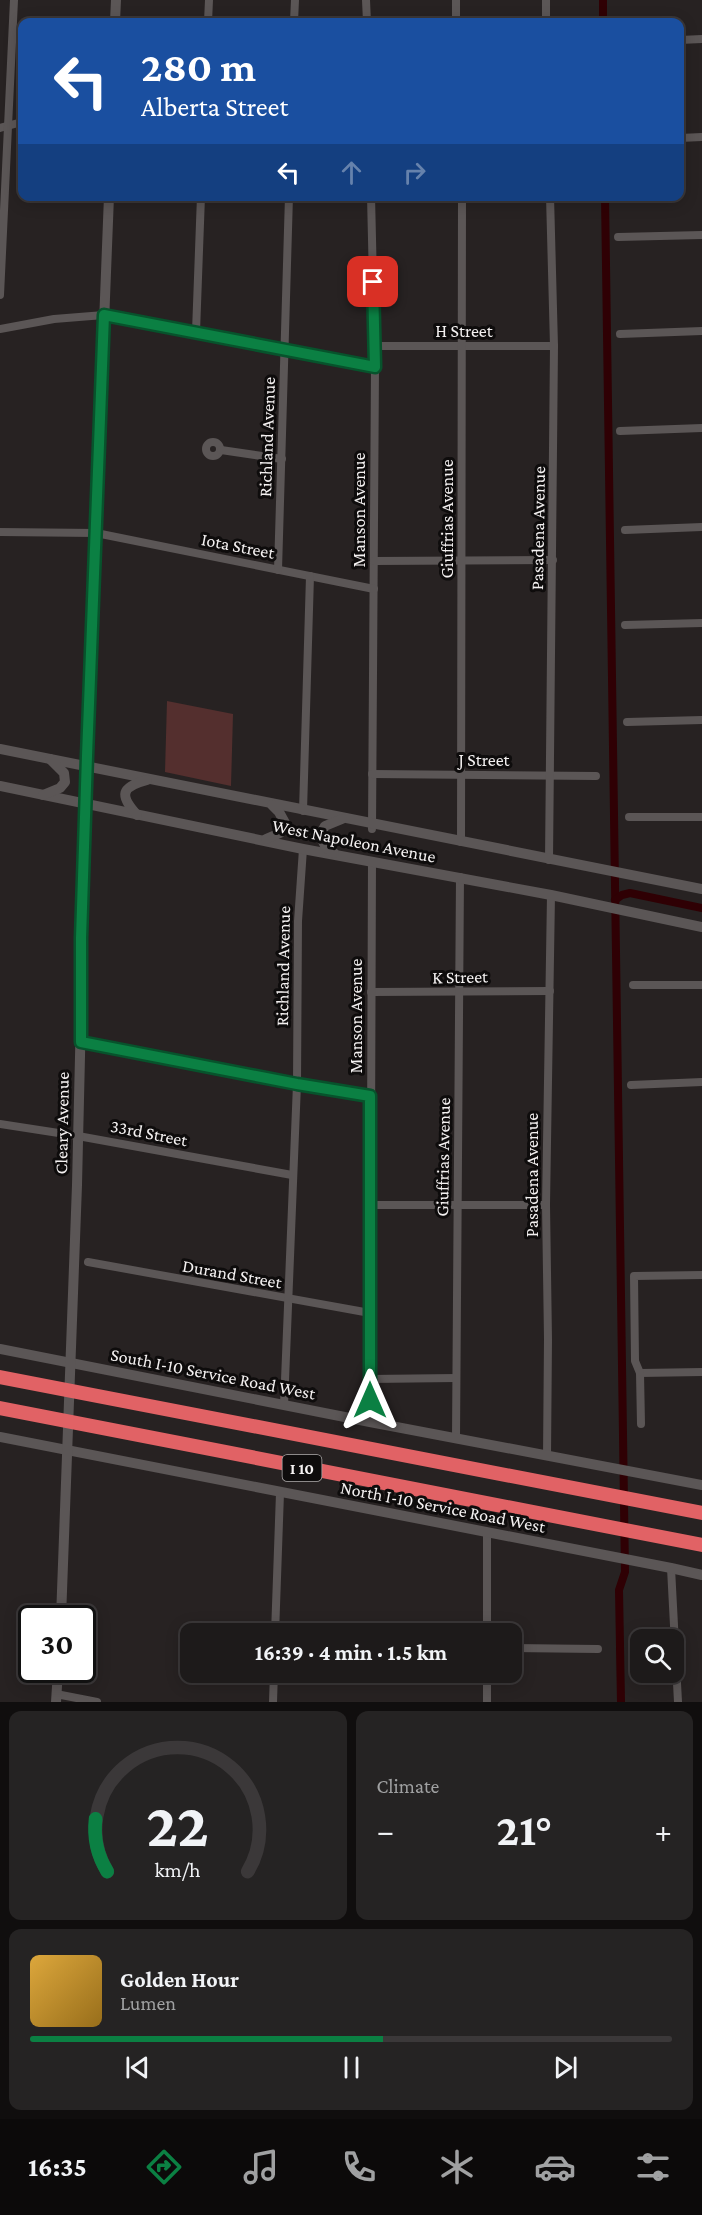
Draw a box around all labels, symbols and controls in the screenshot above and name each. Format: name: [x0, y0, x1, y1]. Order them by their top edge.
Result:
icon: left: [42, 42, 120, 120]
text: 280 m: [141, 43, 256, 90]
text: Alberta Street: [141, 92, 288, 122]
icon: left: [272, 156, 305, 189]
icon: ahead: [335, 156, 368, 189]
icon: right: [398, 156, 431, 189]
pin: [347, 256, 398, 307]
icon: arrive: [356, 265, 389, 298]
street label: H Street: [435, 321, 494, 341]
street label: Richland Avenue: [255, 376, 279, 497]
street label: Manson Avenue: [349, 452, 369, 568]
street label: Giuffrias Avenue: [437, 459, 457, 579]
street label: Pasadena Avenue: [527, 466, 549, 590]
street label: Iota Street: [200, 529, 277, 563]
street label: J Street: [457, 750, 511, 770]
street label: West Napoleon Avenue: [271, 815, 438, 867]
street label: Richland Avenue: [272, 906, 294, 1026]
street label: Manson Avenue: [346, 958, 366, 1074]
street label: K Street: [432, 966, 489, 987]
street label: Cleary Avenue: [51, 1071, 73, 1175]
street label: Giuffrias Avenue: [432, 1097, 454, 1217]
street label: Pasadena Avenue: [522, 1113, 542, 1237]
street label: 33rd Street: [109, 1116, 190, 1150]
street label: Durand Street: [181, 1255, 284, 1293]
street label: South I-10 Service Road West: [109, 1344, 318, 1404]
position arrow: [338, 1368, 402, 1432]
road number: I 10: [282, 1455, 322, 1481]
street label: North I-10 Service Road West: [339, 1477, 548, 1537]
speed limit sign: 30: [18, 1605, 96, 1683]
map controls: [630, 1629, 684, 1683]
button: search: [630, 1629, 684, 1683]
text: 16:39 · 4 min · 1.5 km: [255, 1640, 447, 1665]
text: Climate: [377, 1775, 439, 1797]
text: 22: [146, 1790, 209, 1859]
text: 21°: [496, 1805, 552, 1855]
text: −: [377, 1812, 394, 1849]
text: +: [655, 1812, 672, 1849]
text: km/h: [155, 1859, 201, 1883]
text: Golden Hour: [120, 1967, 239, 1992]
text: Lumen: [120, 1992, 176, 2014]
icon: previous: [121, 2051, 154, 2084]
icon: pause: [335, 2051, 368, 2084]
icon: next: [549, 2051, 582, 2084]
icon: directions: [143, 2146, 185, 2188]
icon: music: [240, 2146, 282, 2188]
icon: phone: [338, 2146, 380, 2188]
icon: climate: [436, 2146, 478, 2188]
icon: car: [534, 2146, 576, 2188]
icon: filters: [632, 2146, 674, 2188]
text: 16:35: [28, 2152, 87, 2182]

